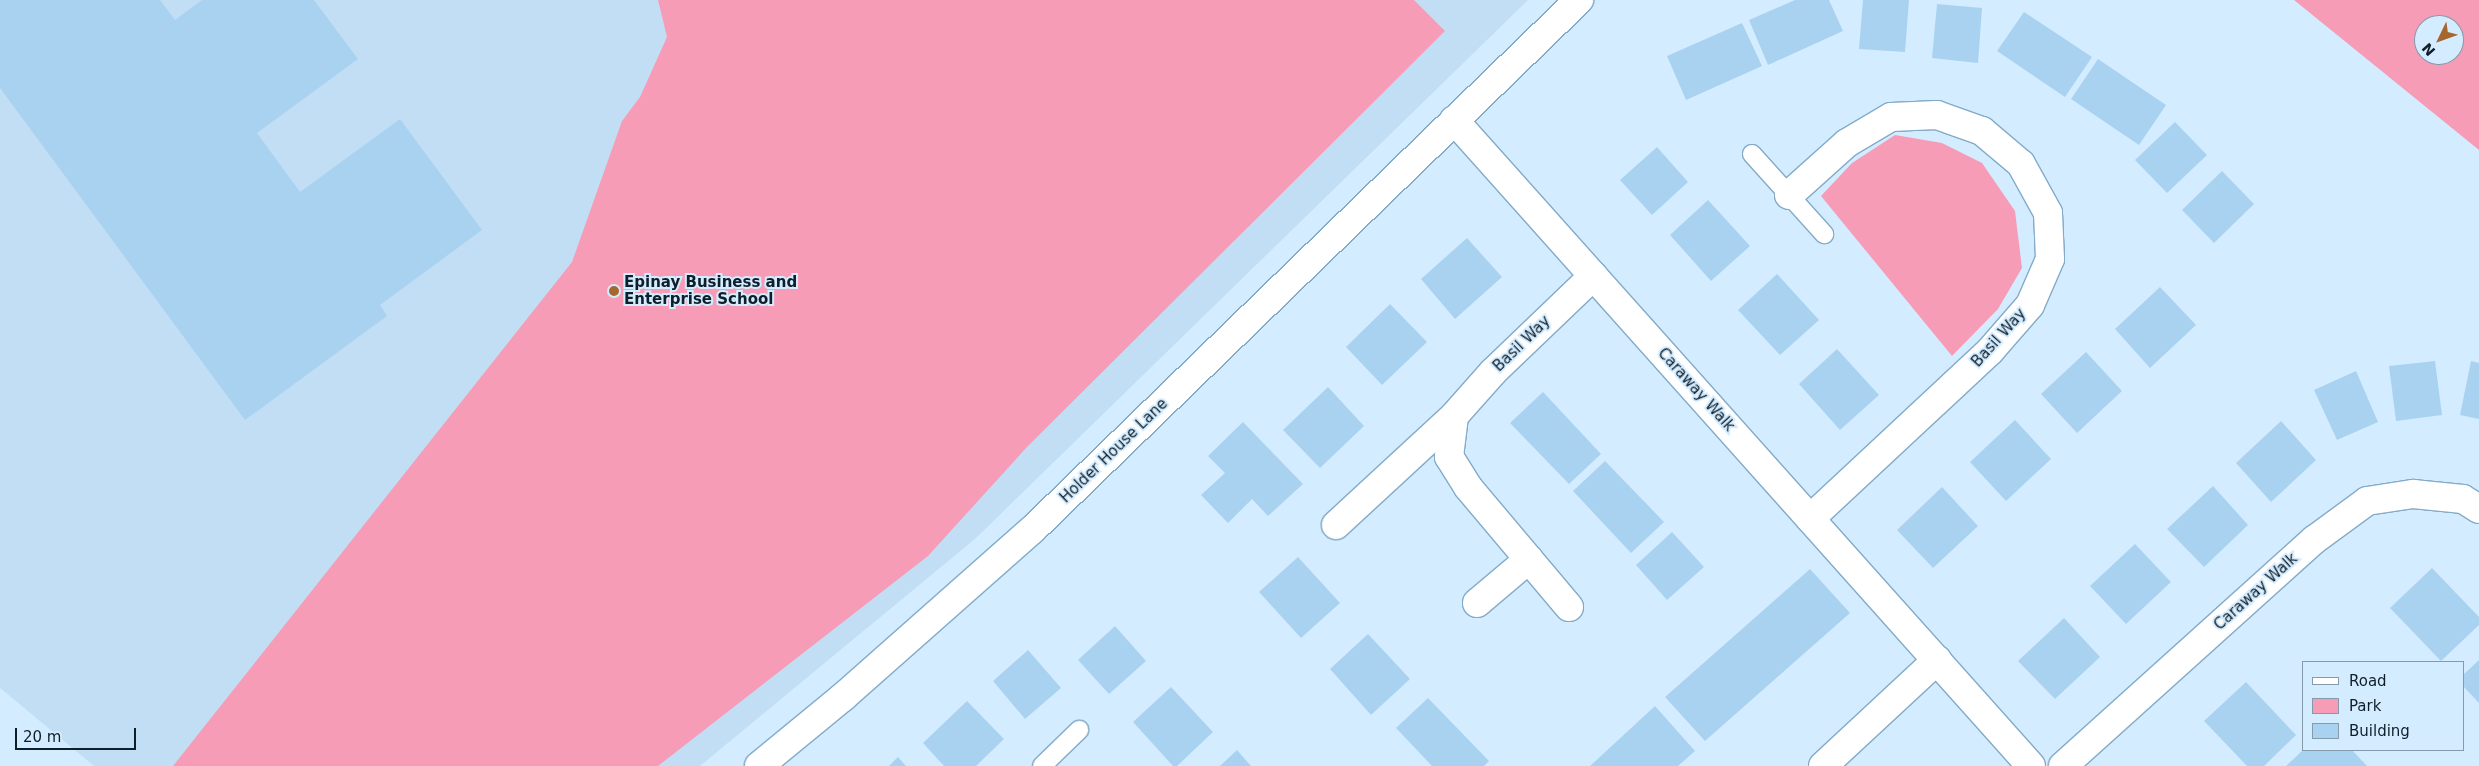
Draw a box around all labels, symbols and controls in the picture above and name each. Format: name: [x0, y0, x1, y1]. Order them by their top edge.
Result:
north arrow: [2414, 15, 2464, 65]
text: N: [2419, 40, 2438, 59]
place label: Epinay Business and Enterprise School: [624, 273, 797, 308]
marker: Epinay Business and Enterprise School: [608, 285, 620, 297]
street label: Basil Way: [1968, 305, 2030, 371]
street label: Basil Way: [1490, 312, 1554, 376]
street label: Caraway Walk: [1654, 345, 1738, 435]
street label: Holder House Lane: [1057, 395, 1171, 507]
street label: Caraway Walk: [2211, 550, 2301, 634]
legend: [2302, 661, 2464, 751]
text: Road: [2349, 672, 2387, 690]
text: Park: [2349, 697, 2381, 715]
scale bar: [18, 718, 139, 750]
text: Building: [2349, 722, 2410, 740]
text: 20 m: [23, 728, 61, 746]

